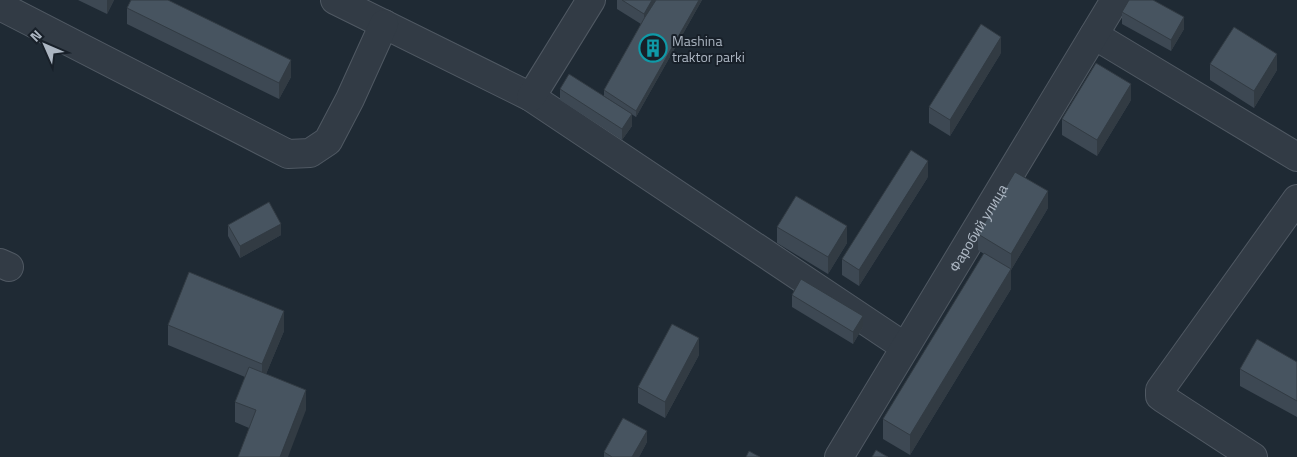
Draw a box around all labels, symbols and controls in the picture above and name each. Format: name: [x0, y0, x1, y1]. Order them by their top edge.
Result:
north arrow: [20, 20, 70, 70]
text: N: [25, 25, 46, 46]
place label: Mashina traktor parki: [672, 30, 745, 67]
building icon: Mashina traktor parki: [638, 33, 668, 63]
street label: Фаробий улица: [943, 179, 1012, 276]

